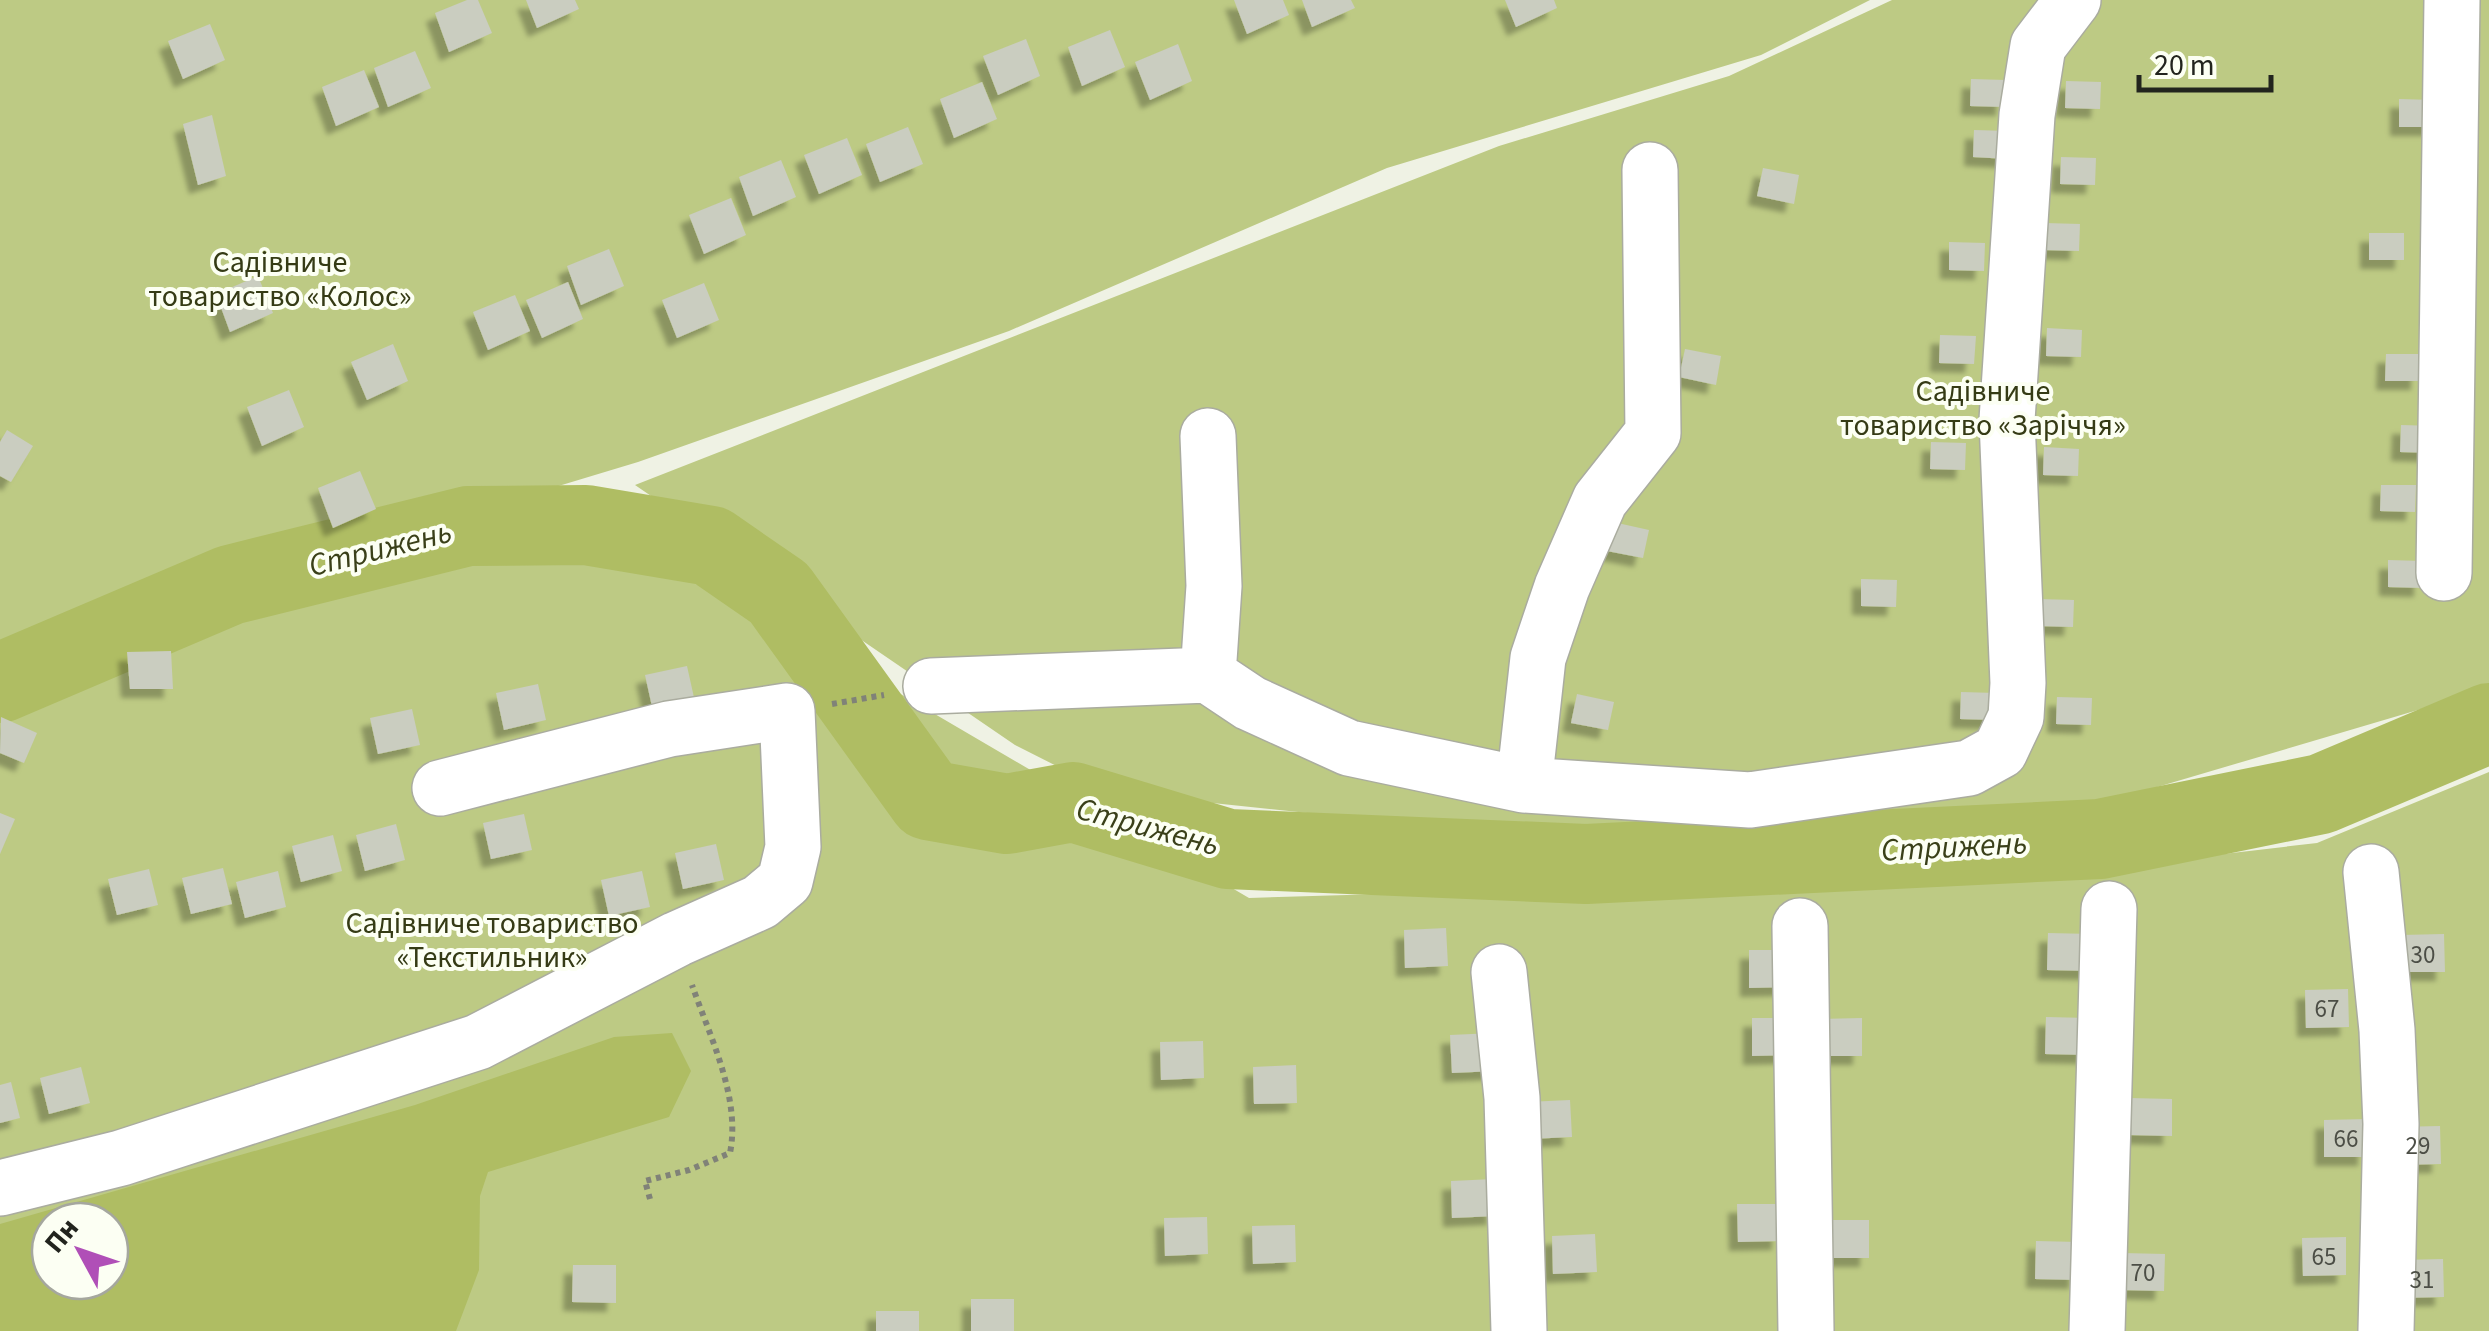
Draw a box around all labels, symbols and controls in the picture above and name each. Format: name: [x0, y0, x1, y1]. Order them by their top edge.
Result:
scale bar: [2139, 30, 2272, 92]
text: 20 m: [2154, 44, 2215, 87]
park label: Садівниче товариство «Колос»: [148, 241, 412, 318]
park label: Садівниче товариство «Заріччя»: [1840, 370, 2126, 447]
water label: Стрижень: [304, 509, 457, 589]
water label: Стрижень: [1071, 786, 1224, 868]
water label: Стрижень: [1880, 820, 2028, 874]
park label: Садівниче товариство «Текстильник»: [345, 902, 639, 979]
house number: 30: [2411, 937, 2435, 973]
house number: 67: [2315, 991, 2339, 1027]
house number: 66: [2334, 1121, 2358, 1157]
house number: 29: [2406, 1128, 2430, 1164]
north arrow: [30, 1201, 130, 1301]
text: Пн: [35, 1209, 88, 1262]
house number: 65: [2312, 1239, 2336, 1275]
house number: 70: [2131, 1255, 2155, 1291]
house number: 31: [2410, 1262, 2434, 1298]

